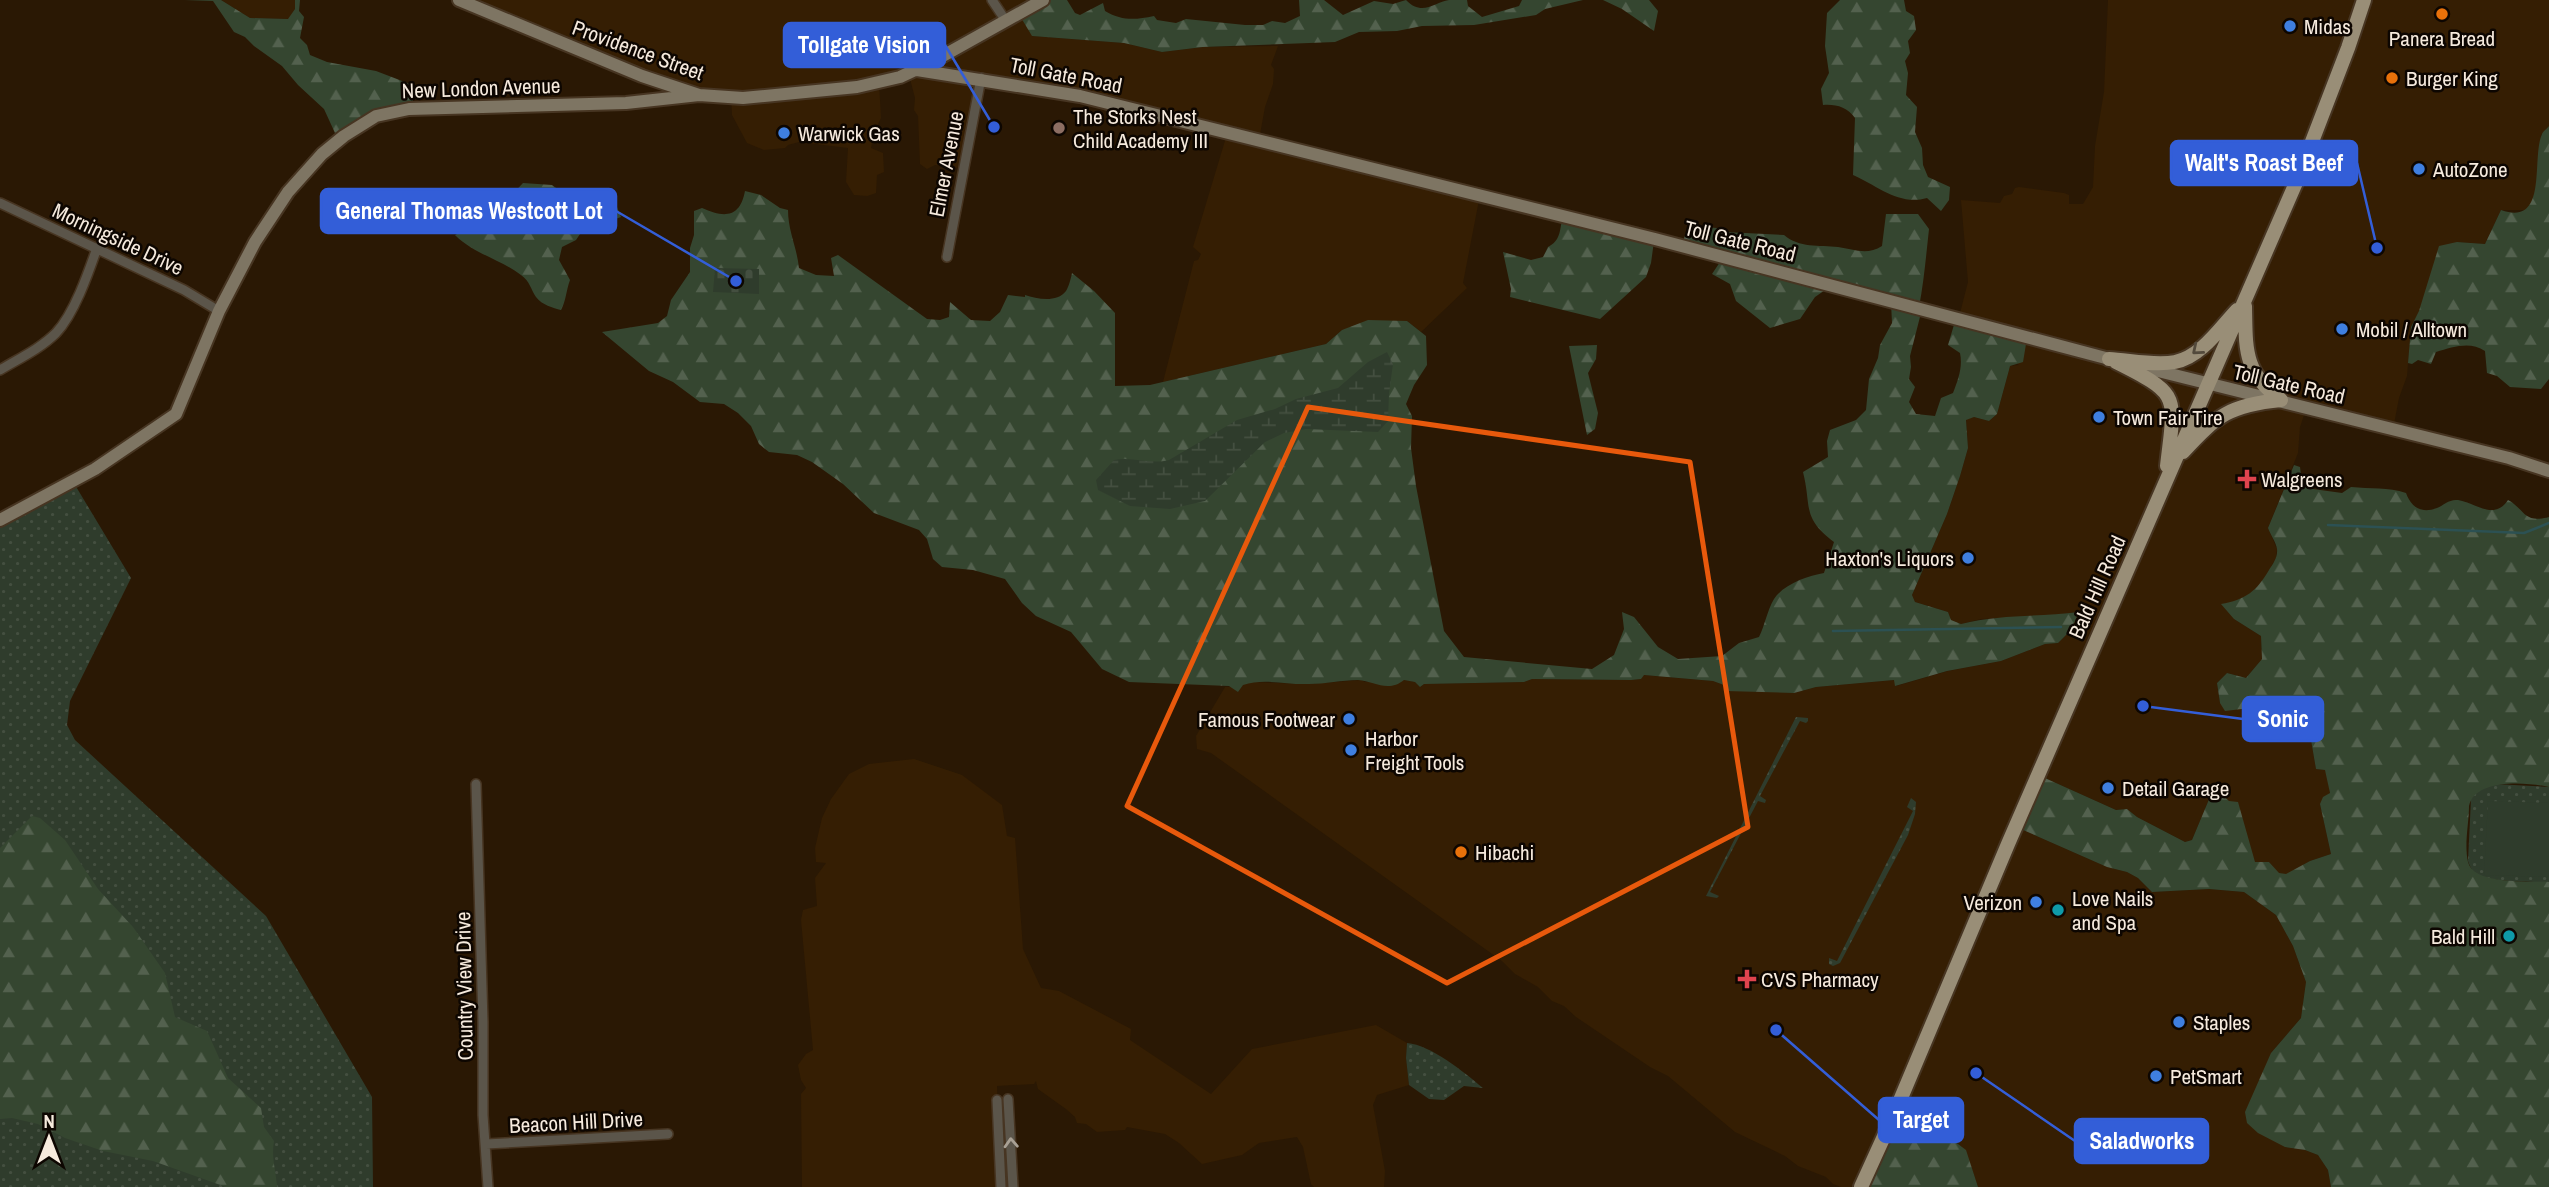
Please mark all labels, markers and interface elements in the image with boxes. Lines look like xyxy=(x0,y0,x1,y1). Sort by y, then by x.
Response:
marker: Panera Bread xyxy=(2434,6,2450,22)
place label: Midas xyxy=(2304,12,2351,41)
street label: Providence Street xyxy=(568,13,708,87)
marker: Midas xyxy=(2282,18,2298,34)
callout: Tollgate Vision xyxy=(784,23,945,67)
place label: Panera Bread xyxy=(2389,24,2495,53)
text: Tollgate Vision xyxy=(798,29,930,60)
street label: Toll Gate Road xyxy=(1007,50,1125,100)
place label: Burger King xyxy=(2406,64,2498,93)
marker: Burger King xyxy=(2384,70,2400,86)
street label: New London Avenue xyxy=(401,71,561,105)
place label: The Storks Nest Child Academy III xyxy=(1073,102,1208,155)
street label: Elmer Avenue xyxy=(922,109,970,219)
place label: Warwick Gas xyxy=(798,119,900,148)
marker: The Storks Nest Child Academy III xyxy=(1051,120,1067,136)
marker: Warwick Gas xyxy=(776,125,792,141)
callout: Walt's Roast Beef xyxy=(2171,141,2357,185)
text: Walt's Roast Beef xyxy=(2185,147,2344,178)
place label: AutoZone xyxy=(2432,155,2508,184)
marker: AutoZone xyxy=(2411,161,2427,177)
callout: General Thomas Westcott Lot xyxy=(321,189,616,233)
text: General Thomas Westcott Lot xyxy=(336,195,602,226)
street label: Morningside Drive xyxy=(48,196,188,282)
street label: Toll Gate Road xyxy=(1681,213,1799,269)
place label: Mobil / Alltown xyxy=(2356,315,2467,344)
marker: Mobil / Alltown xyxy=(2334,321,2350,337)
one-way arrow xyxy=(2193,342,2206,354)
street label: Toll Gate Road xyxy=(2230,357,2348,411)
place label: Town Fair Tire xyxy=(2113,403,2223,432)
marker: Town Fair Tire xyxy=(2091,409,2107,425)
place label: Walgreens xyxy=(2261,465,2343,494)
marker: Walgreens xyxy=(2239,471,2255,487)
street label: Bald Hill Road xyxy=(2061,531,2133,643)
place label: Haxton's Liquors xyxy=(1825,544,1954,573)
marker: Haxton's Liquors xyxy=(1960,550,1976,566)
callout: Sonic xyxy=(2243,697,2323,741)
text: Sonic xyxy=(2257,703,2309,734)
place label: Famous Footwear xyxy=(1198,705,1335,734)
marker: Famous Footwear xyxy=(1341,711,1357,727)
place label: Harbor Freight Tools xyxy=(1365,724,1464,777)
marker: Harbor Freight Tools xyxy=(1343,742,1359,758)
place label: Detail Garage xyxy=(2122,774,2229,803)
marker: Detail Garage xyxy=(2100,780,2116,796)
place label: Hibachi xyxy=(1475,838,1534,867)
marker: Hibachi xyxy=(1453,844,1469,860)
place label: Love Nails and Spa xyxy=(2072,884,2153,937)
place label: Verizon xyxy=(1964,888,2022,917)
marker: Verizon xyxy=(2028,894,2044,910)
marker: Love Nails and Spa xyxy=(2050,902,2066,918)
street label: Country View Drive xyxy=(448,911,480,1061)
place label: Bald Hill xyxy=(2431,922,2495,951)
marker: Bald Hill xyxy=(2501,928,2517,944)
place label: CVS Pharmacy xyxy=(1761,965,1879,994)
marker: CVS Pharmacy xyxy=(1739,971,1755,987)
place label: Staples xyxy=(2193,1008,2250,1037)
marker: Staples xyxy=(2171,1014,2187,1030)
place label: PetSmart xyxy=(2170,1062,2242,1091)
marker: PetSmart xyxy=(2148,1068,2164,1084)
callout: Target xyxy=(1879,1098,1963,1142)
north arrow xyxy=(14,1103,84,1173)
street label: Beacon Hill Drive xyxy=(508,1104,644,1140)
text: Target xyxy=(1893,1104,1949,1135)
text: N xyxy=(43,1108,55,1134)
callout: Saladworks xyxy=(2075,1119,2208,1163)
text: Saladworks xyxy=(2090,1125,2194,1156)
one-way arrow xyxy=(1003,1137,1018,1148)

